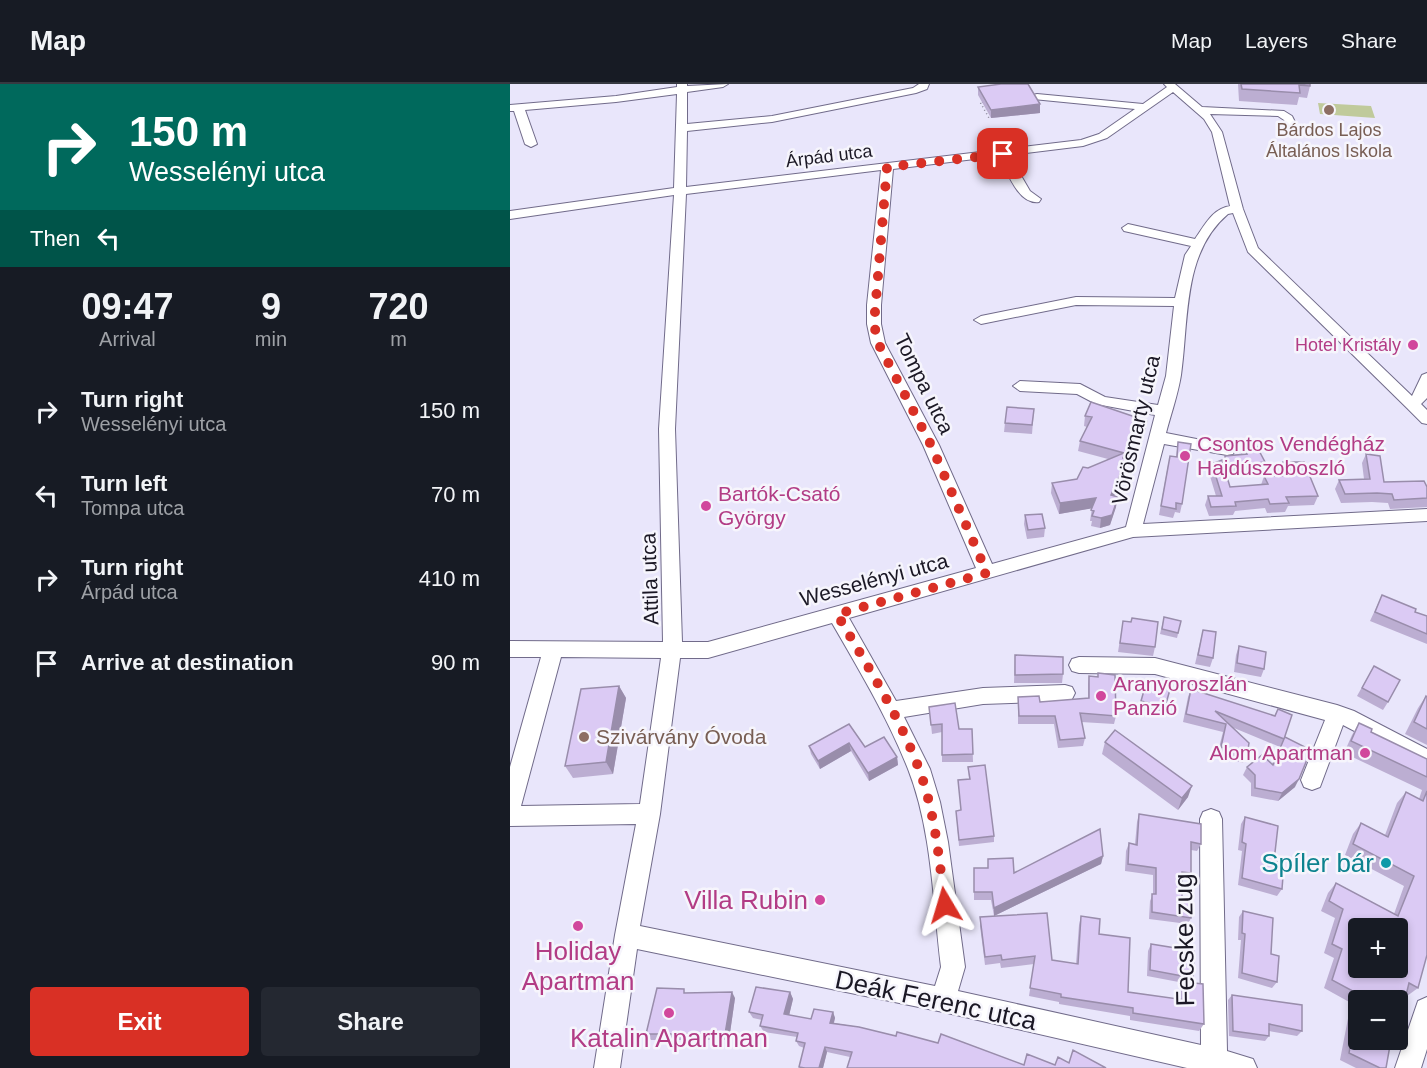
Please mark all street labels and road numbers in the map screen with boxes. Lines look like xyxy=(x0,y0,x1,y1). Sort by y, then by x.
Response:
street label: Árpád utca xyxy=(785,141,874,171)
street label: Tompa utca xyxy=(890,330,959,438)
street label: Vörösmarty utca xyxy=(1107,353,1164,507)
street label: Attila utca xyxy=(636,532,663,626)
street label: Wesselényi utca xyxy=(797,549,951,610)
street label: Fecske zug xyxy=(1168,873,1200,1007)
street label: Deák Ferenc utca xyxy=(833,964,1040,1036)

